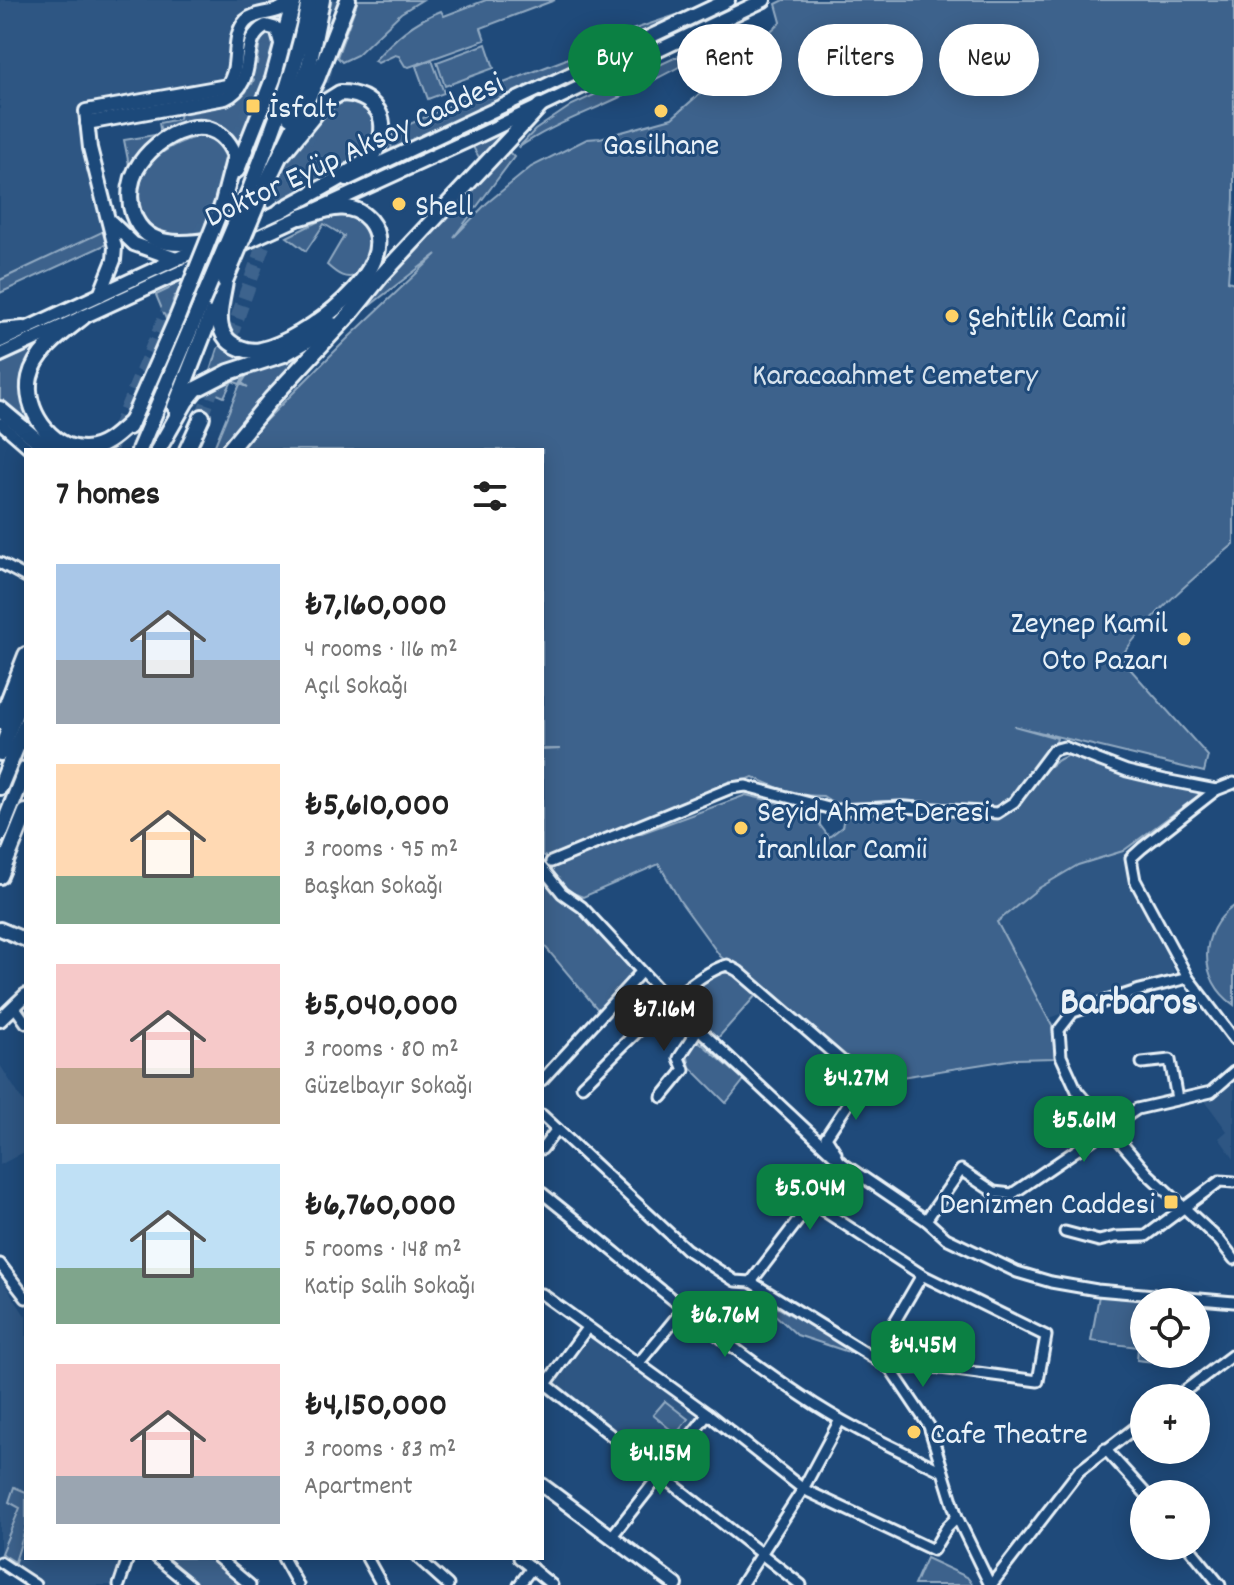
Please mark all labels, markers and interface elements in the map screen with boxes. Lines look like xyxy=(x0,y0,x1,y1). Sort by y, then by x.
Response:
chip: Buy xyxy=(568,24,661,96)
chip: Rent xyxy=(677,24,782,96)
chip: Filters xyxy=(798,24,923,96)
chip: New xyxy=(939,24,1039,96)
street label: Doktor Eyüp Aksoy Caddesi xyxy=(198,63,512,242)
place label: İsfalt xyxy=(269,88,337,134)
marker: İsfalt xyxy=(244,97,262,115)
marker: Gasilhane xyxy=(652,102,670,120)
place label: Gasilhane xyxy=(603,125,719,171)
place label: Shell xyxy=(415,186,473,232)
marker: Shell xyxy=(390,195,408,213)
place label: Şehitlik Camii xyxy=(968,298,1126,344)
marker: Şehitlik Camii xyxy=(943,307,961,325)
park label: Karacaahmet Cemetery xyxy=(752,355,1039,401)
text: 7 homes xyxy=(56,472,160,521)
icon: filters xyxy=(468,474,512,518)
text: ₺7,160,000 xyxy=(304,583,447,632)
icon: home xyxy=(120,596,216,692)
place label: Zeynep Kamil Oto Pazarı xyxy=(1011,603,1168,686)
marker: Zeynep Kamil Oto Pazarı xyxy=(1175,630,1193,648)
text: 4 rooms · 116 m² xyxy=(304,632,458,669)
text: Açıl Sokağı xyxy=(304,669,408,706)
text: ₺5,610,000 xyxy=(304,783,450,832)
place label: Seyid Ahmet Deresi İranlılar Camii xyxy=(757,792,990,875)
icon: home xyxy=(120,796,216,892)
marker: Seyid Ahmet Deresi İranlılar Camii xyxy=(732,819,750,837)
text: 3 rooms · 95 m² xyxy=(304,832,458,869)
text: Başkan Sokağı xyxy=(304,869,443,906)
district label: Barbaros xyxy=(1060,977,1198,1034)
text: ₺5,040,000 xyxy=(304,983,458,1032)
pin: ₺7.16M xyxy=(599,985,729,1053)
text: ₺7.16M xyxy=(633,992,695,1029)
icon: home xyxy=(120,996,216,1092)
text: 3 rooms · 80 m² xyxy=(304,1032,459,1069)
pin: ₺4.27M xyxy=(791,1054,921,1122)
text: ₺4.27M xyxy=(823,1061,889,1098)
text: Güzelbayır Sokağı xyxy=(304,1069,472,1106)
pin: ₺5.61M xyxy=(1019,1096,1149,1164)
text: ₺5.61M xyxy=(1052,1103,1116,1140)
pin: ₺5.04M xyxy=(745,1164,875,1232)
text: ₺5.04M xyxy=(774,1171,846,1208)
text: ₺6,760,000 xyxy=(304,1183,456,1232)
place label: Denizmen Caddesi xyxy=(939,1184,1155,1230)
marker: Denizmen Caddesi xyxy=(1162,1193,1180,1211)
icon: home xyxy=(120,1196,216,1292)
text: 5 rooms · 148 m² xyxy=(304,1232,462,1269)
text: Katip Salih Sokağı xyxy=(304,1269,475,1306)
map controls xyxy=(1130,1288,1210,1560)
button: locate xyxy=(1130,1288,1210,1368)
pin: ₺6.76M xyxy=(660,1291,790,1359)
text: ₺6.76M xyxy=(690,1298,760,1335)
pin: ₺4.45M xyxy=(858,1321,988,1389)
text: ₺4.45M xyxy=(889,1328,957,1365)
text: ₺4,150,000 xyxy=(304,1383,447,1432)
button: + xyxy=(1130,1384,1210,1464)
icon: home xyxy=(120,1396,216,1492)
place label: Cafe Theatre xyxy=(930,1414,1088,1460)
marker: Cafe Theatre xyxy=(905,1423,923,1441)
pin: ₺4.15M xyxy=(595,1429,725,1497)
text: 3 rooms · 83 m² xyxy=(304,1432,456,1469)
text: ₺4.15M xyxy=(629,1436,691,1473)
text: Apartment xyxy=(304,1469,413,1506)
button: − xyxy=(1130,1480,1210,1560)

